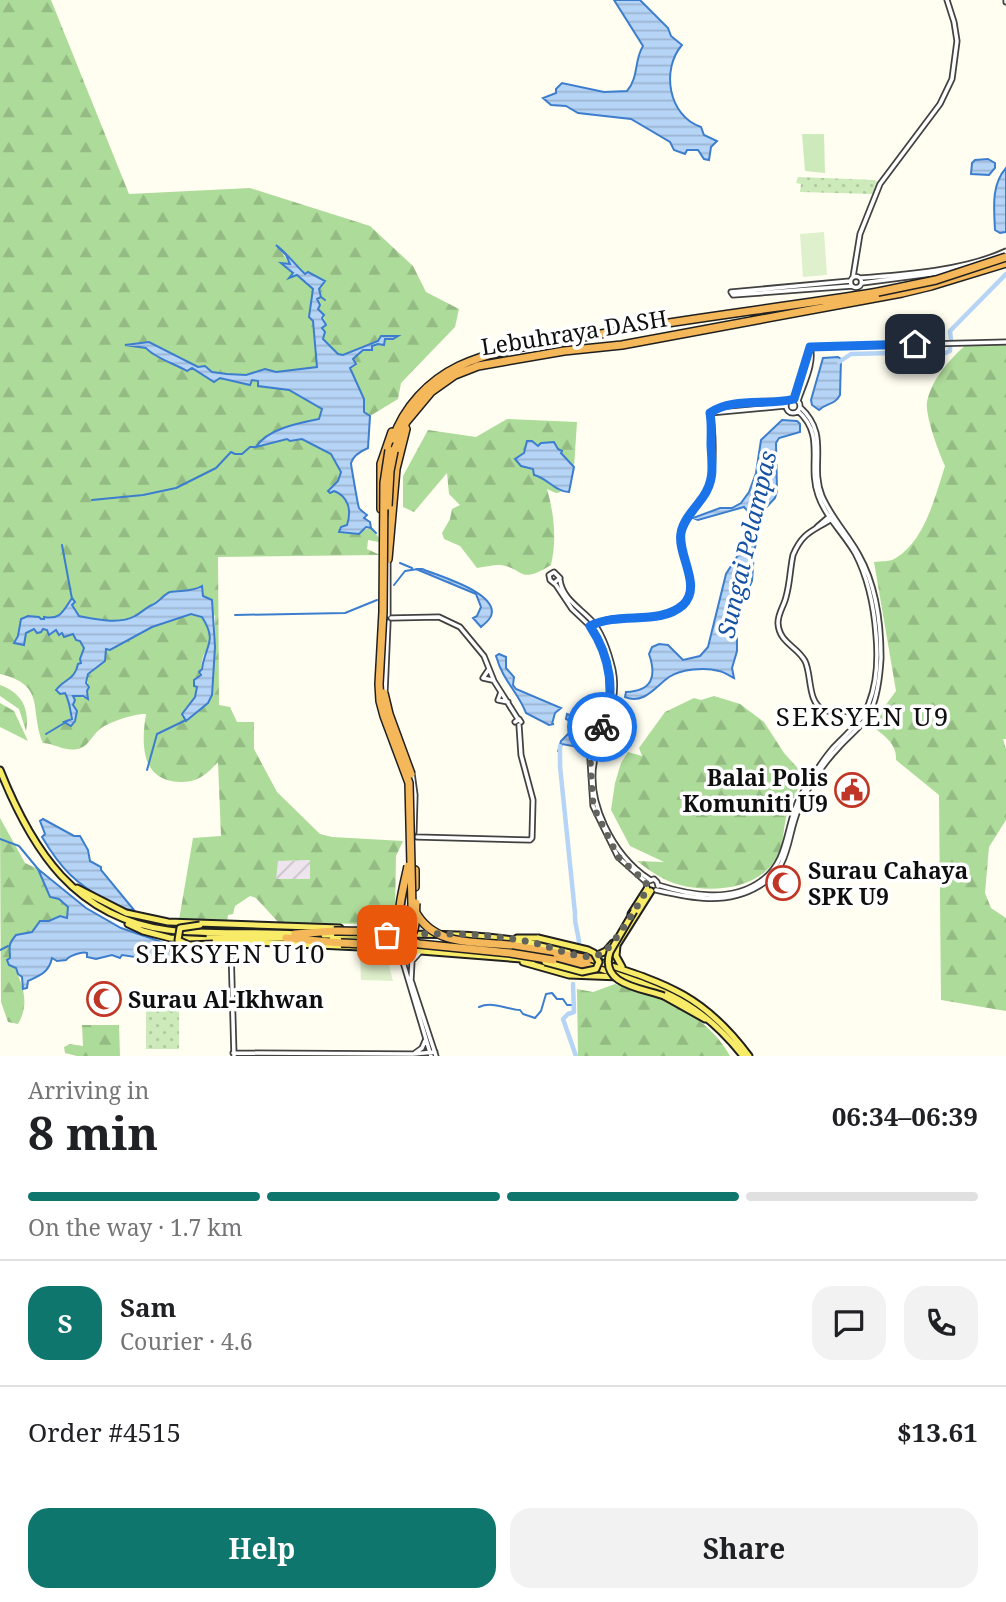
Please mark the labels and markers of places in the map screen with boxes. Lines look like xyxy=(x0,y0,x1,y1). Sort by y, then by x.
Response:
pin xyxy=(885,314,945,374)
place label: Balai Polis Komuniti U9 xyxy=(682,761,828,819)
public building icon: Balai Polis Komuniti U9 xyxy=(833,771,871,809)
place label: Surau Cahaya SPK U9 xyxy=(808,854,969,912)
mosque icon: Surau Cahaya SPK U9 xyxy=(764,864,802,902)
pin xyxy=(357,905,417,965)
mosque icon: Surau Al-Ikhwan xyxy=(85,980,123,1018)
place label: Surau Al-Ikhwan xyxy=(128,983,324,1015)

